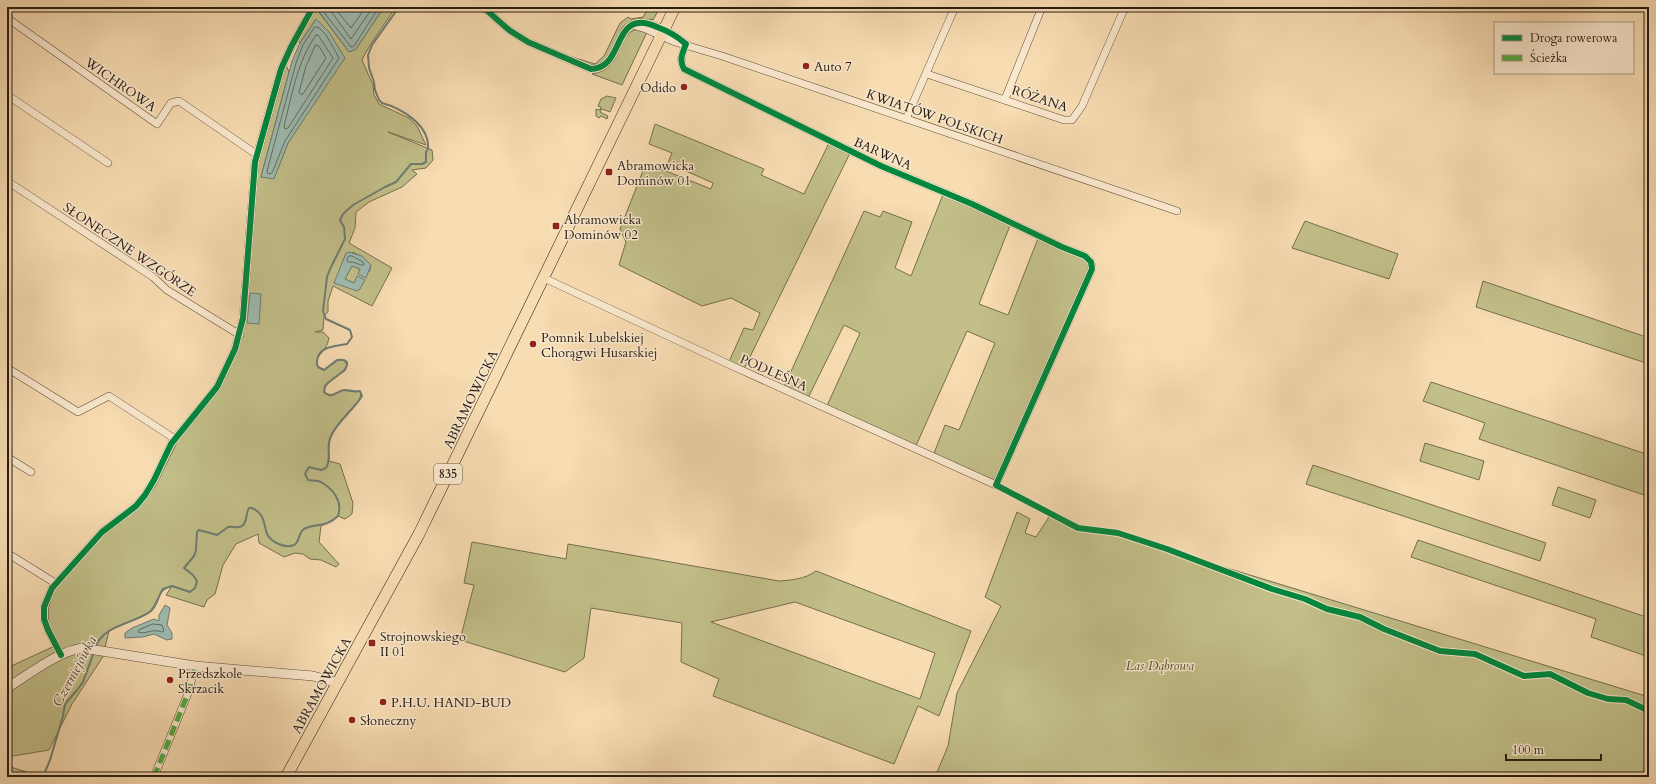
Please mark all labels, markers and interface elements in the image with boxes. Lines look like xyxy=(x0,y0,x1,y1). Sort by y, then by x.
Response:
legend xyxy=(1494,22,1634,74)
text: Droga rowerowa xyxy=(1530,30,1618,46)
text: Ścieżka xyxy=(1530,49,1568,66)
street label: WICHROWA xyxy=(80,53,160,117)
place label: Auto 7 xyxy=(814,58,852,76)
marker: Auto 7 xyxy=(801,61,811,71)
place label: Odido xyxy=(640,79,676,97)
street label: RÓŻANA xyxy=(1009,81,1071,117)
marker: Odido xyxy=(679,82,689,92)
street label: KWIATÓW POLSKICH xyxy=(864,85,1006,149)
street label: BARWNA xyxy=(851,133,915,175)
place label: Abramowicka Dominów 01 xyxy=(617,157,695,190)
marker: Abramowicka Dominów 01 xyxy=(604,167,614,177)
street label: SŁONECZNE WZGÓRZE xyxy=(59,199,200,301)
place label: Abramowicka Dominów 02 xyxy=(564,211,642,244)
marker: Abramowicka Dominów 02 xyxy=(551,221,561,231)
place label: Pomnik Lubelskiej Chorągwi Husarskiej xyxy=(541,329,657,362)
marker: Pomnik Lubelskiej Chorągwi Husarskiej xyxy=(528,339,538,349)
street label: ABRAMOWICKA xyxy=(439,347,503,452)
street label: PODLEŚNA xyxy=(737,350,811,396)
road number: 835 xyxy=(434,464,462,484)
place label: Strojnowskiego II 01 xyxy=(380,628,466,661)
water label: Czerniejówka xyxy=(48,633,101,710)
street label: ABRAMOWICKA xyxy=(288,633,356,737)
marker: Strojnowskiego II 01 xyxy=(367,638,377,648)
park label: Las Dąbrowa xyxy=(1126,657,1194,675)
place label: Przedszkole Skrzacik xyxy=(178,665,243,698)
marker: Przedszkole Skrzacik xyxy=(165,675,175,685)
place label: P.H.U. HAND-BUD xyxy=(391,694,511,712)
marker: P.H.U. HAND-BUD xyxy=(378,697,388,707)
place label: Słoneczny xyxy=(360,712,417,730)
marker: Słoneczny xyxy=(347,715,357,725)
scale bar xyxy=(1506,736,1601,762)
text: 100 m xyxy=(1512,742,1545,758)

